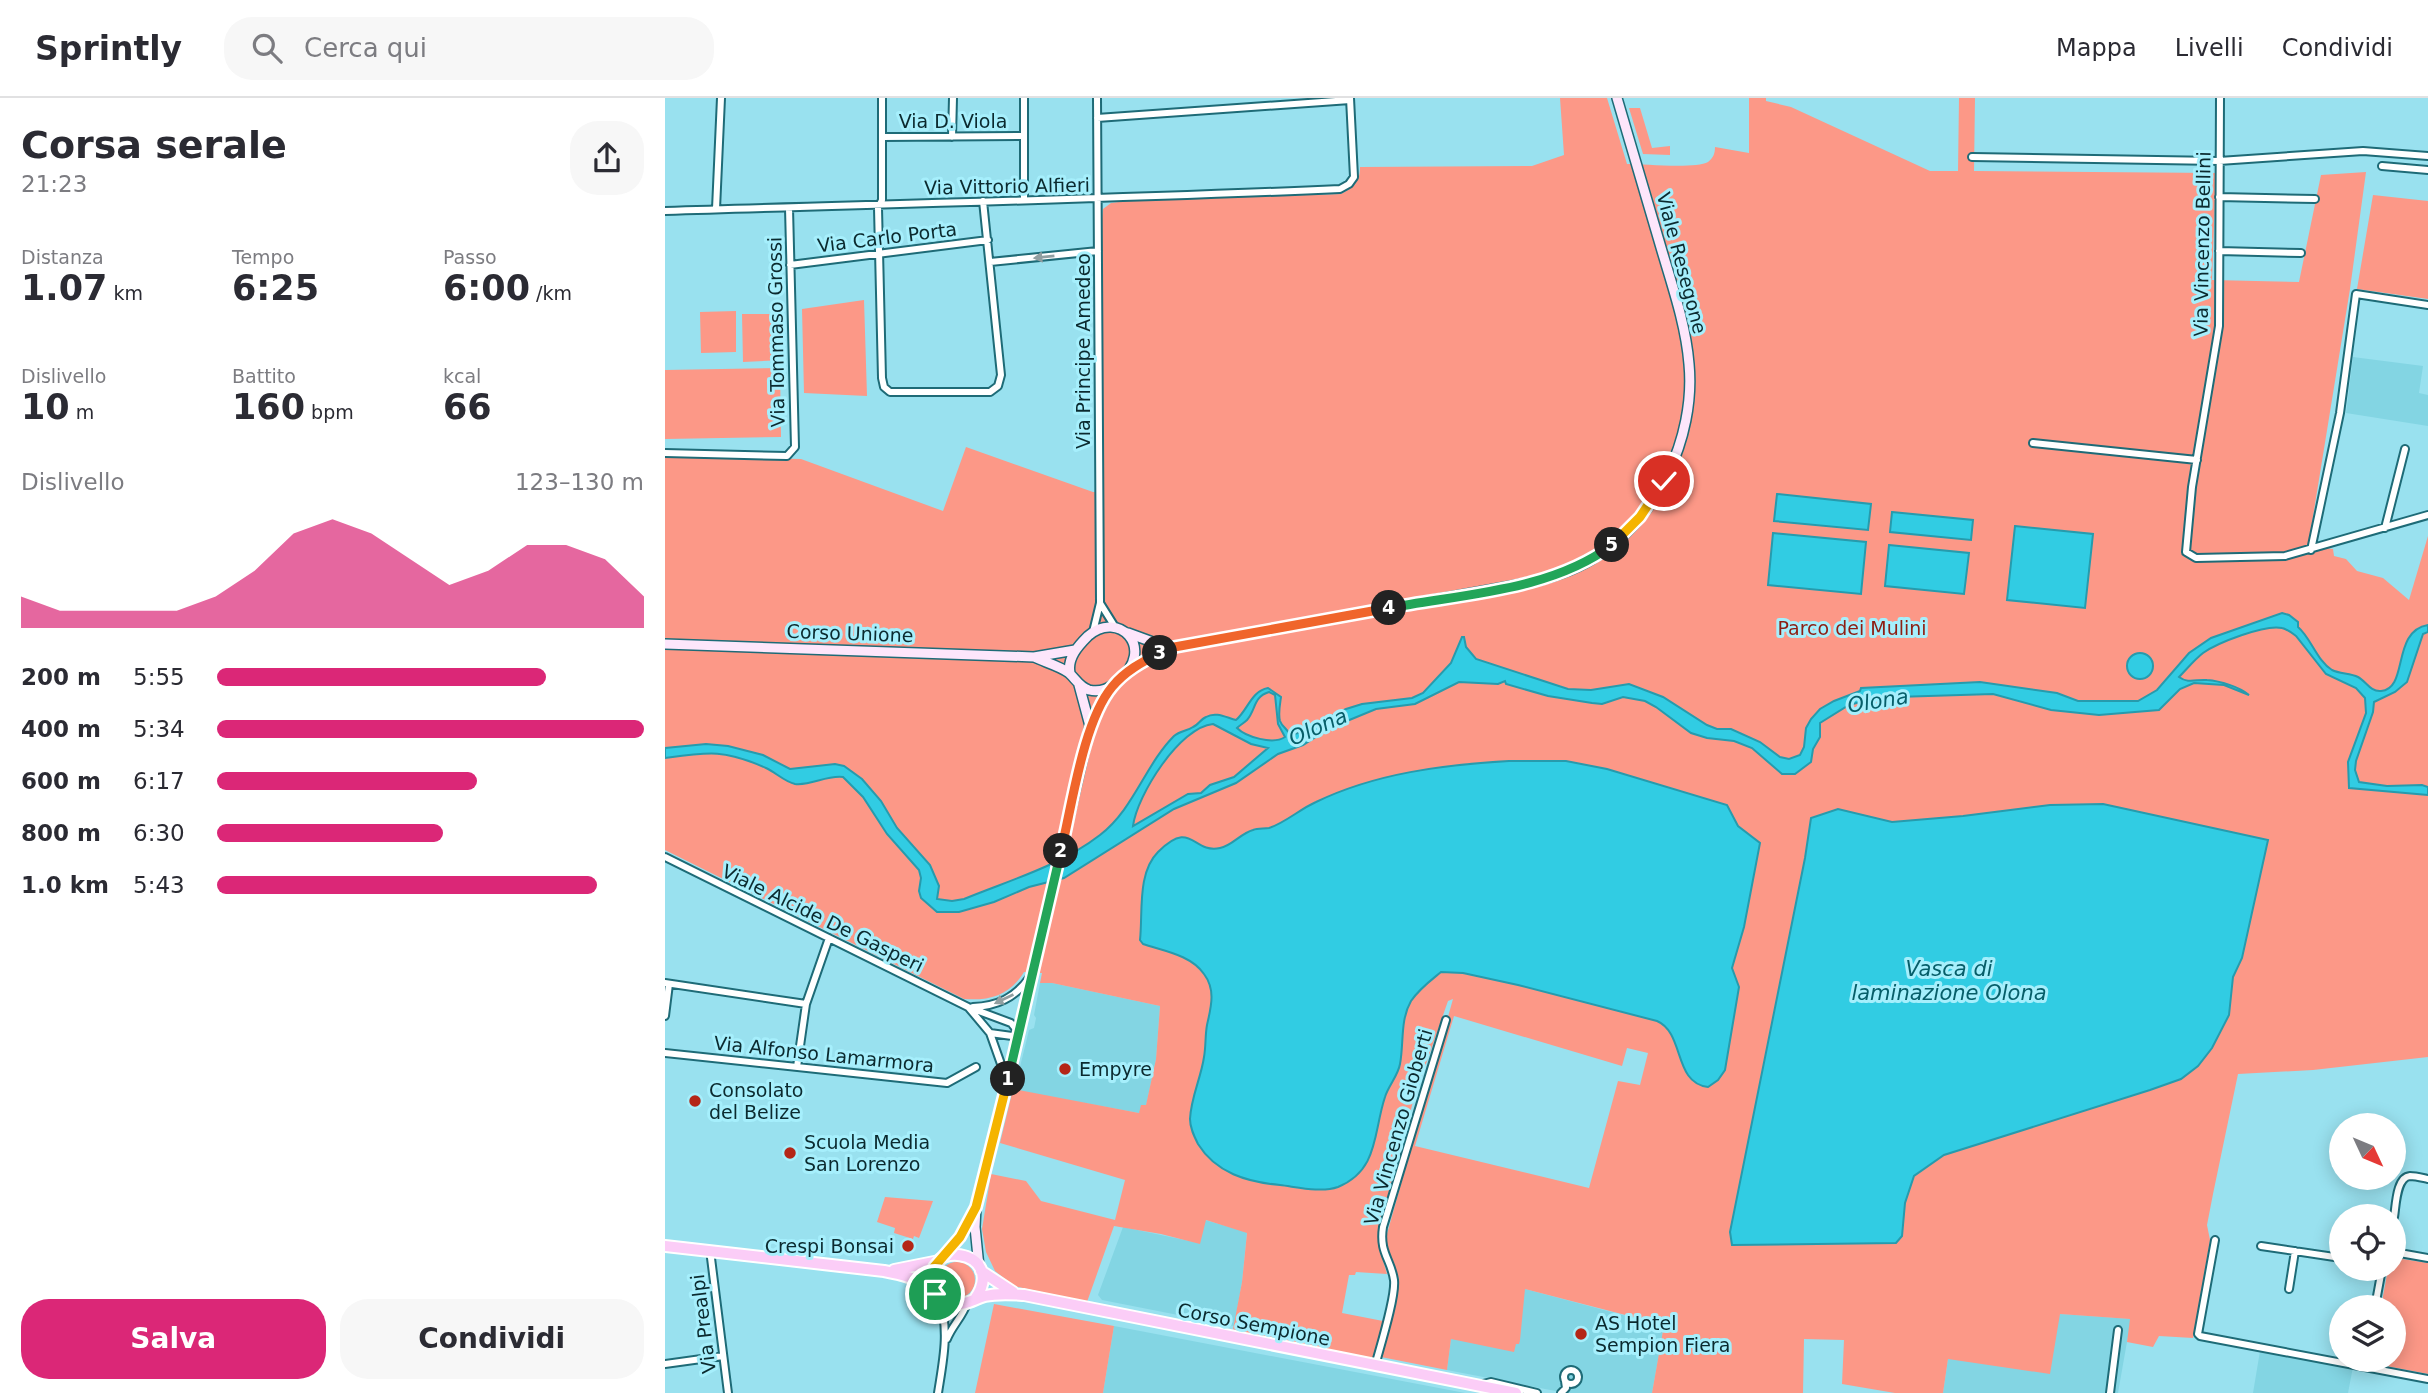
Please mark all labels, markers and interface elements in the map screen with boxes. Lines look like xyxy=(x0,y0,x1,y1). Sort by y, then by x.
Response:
search box xyxy=(224,17,714,80)
text: Sprintly xyxy=(35,29,182,68)
icon: search xyxy=(248,29,286,67)
text: Cerca qui xyxy=(304,33,427,63)
text: Mappa xyxy=(2056,34,2137,62)
text: Livelli xyxy=(2175,34,2244,62)
text: Condividi xyxy=(2282,34,2393,62)
street label: Via D. Viola xyxy=(899,110,1007,132)
button: share xyxy=(570,121,644,195)
text: Corsa serale xyxy=(21,123,287,167)
street label: Via Vincenzo Bellini xyxy=(2189,151,2215,337)
text: 21:23 xyxy=(21,171,87,197)
street label: Via Vittorio Alfieri xyxy=(924,174,1090,198)
street label: Viale Resegone xyxy=(1653,190,1711,336)
street label: Via Carlo Porta xyxy=(816,218,958,256)
street label: Via Tommaso Grossi xyxy=(763,237,789,427)
text: Distanza xyxy=(21,246,104,268)
text: Tempo xyxy=(232,246,294,268)
text: Passo xyxy=(443,246,497,268)
one-way arrow xyxy=(1033,251,1055,262)
street label: Via Principe Amedeo xyxy=(1072,253,1094,449)
text: 1.07 xyxy=(21,268,107,308)
text: 6:25 xyxy=(232,268,319,308)
text: 6:00 xyxy=(443,268,530,308)
text: km xyxy=(107,282,143,304)
text: /km xyxy=(530,282,572,304)
text: Dislivello xyxy=(21,365,106,387)
text: Battito xyxy=(232,365,296,387)
text: kcal xyxy=(443,365,481,387)
text: 10 xyxy=(21,387,70,427)
text: 160 xyxy=(232,387,305,427)
text: 66 xyxy=(443,387,492,427)
text: m xyxy=(70,401,94,423)
text: bpm xyxy=(305,401,354,423)
pin xyxy=(1634,451,1694,511)
icon: check xyxy=(1645,462,1683,500)
text: Dislivello xyxy=(21,469,124,495)
text: 123–130 m xyxy=(515,469,644,495)
pin: 5 xyxy=(1595,528,1629,562)
text: 5 xyxy=(1605,533,1618,555)
pin: 4 xyxy=(1371,590,1407,626)
text: 4 xyxy=(1382,596,1395,618)
park label: Parco dei Mulini xyxy=(1777,617,1927,639)
street label: Corso Unione xyxy=(786,620,914,646)
pin: 3 xyxy=(1142,636,1177,670)
text: 3 xyxy=(1153,641,1166,663)
text: 200 m xyxy=(21,664,101,690)
text: 5:55 xyxy=(133,664,185,690)
water label: Olona xyxy=(1846,684,1910,718)
water label: Olona xyxy=(1285,704,1351,750)
text: 400 m xyxy=(21,716,101,742)
text: 5:34 xyxy=(133,716,185,742)
text: 600 m xyxy=(21,768,101,794)
text: 6:17 xyxy=(133,768,185,794)
text: 800 m xyxy=(21,820,101,846)
text: 6:30 xyxy=(133,820,185,846)
pin: 2 xyxy=(1043,834,1079,868)
text: 2 xyxy=(1054,839,1067,861)
street label: Viale Alcide De Gasperi xyxy=(719,860,927,976)
text: 1.0 km xyxy=(21,872,109,898)
text: 5:43 xyxy=(133,872,185,898)
water label: Vasca di laminazione Olona xyxy=(1851,957,2047,1005)
one-way arrow xyxy=(994,993,1014,1005)
street label: Via Vincenzo Gioberti xyxy=(1359,1026,1437,1228)
street label: Via Alfonso Lamarmora xyxy=(713,1032,935,1076)
place label: Empyre xyxy=(1079,1058,1152,1080)
marker: Empyre xyxy=(1057,1061,1073,1077)
pin: 1 xyxy=(991,1062,1025,1096)
text: 1 xyxy=(1001,1067,1014,1089)
place label: Consolato del Belize xyxy=(709,1079,803,1123)
marker: Consolato del Belize xyxy=(687,1093,703,1109)
north arrow xyxy=(2329,1113,2406,1190)
map controls xyxy=(2329,1113,2406,1372)
place label: Scuola Media San Lorenzo xyxy=(804,1131,930,1175)
marker: Scuola Media San Lorenzo xyxy=(782,1145,798,1161)
button: locate xyxy=(2329,1204,2406,1281)
place label: Crespi Bonsai xyxy=(765,1235,894,1257)
marker: Crespi Bonsai xyxy=(900,1238,916,1254)
pin xyxy=(905,1264,965,1324)
street label: Via Prealpi xyxy=(686,1273,720,1375)
icon: arrive xyxy=(916,1275,954,1313)
button: layers xyxy=(2329,1295,2406,1372)
street label: Corso Sempione xyxy=(1176,1298,1332,1350)
button: Salva xyxy=(21,1299,326,1379)
button: Condividi xyxy=(340,1299,644,1379)
place label: AS Hotel Sempion Fiera xyxy=(1595,1312,1730,1356)
marker: AS Hotel Sempion Fiera xyxy=(1573,1326,1589,1342)

